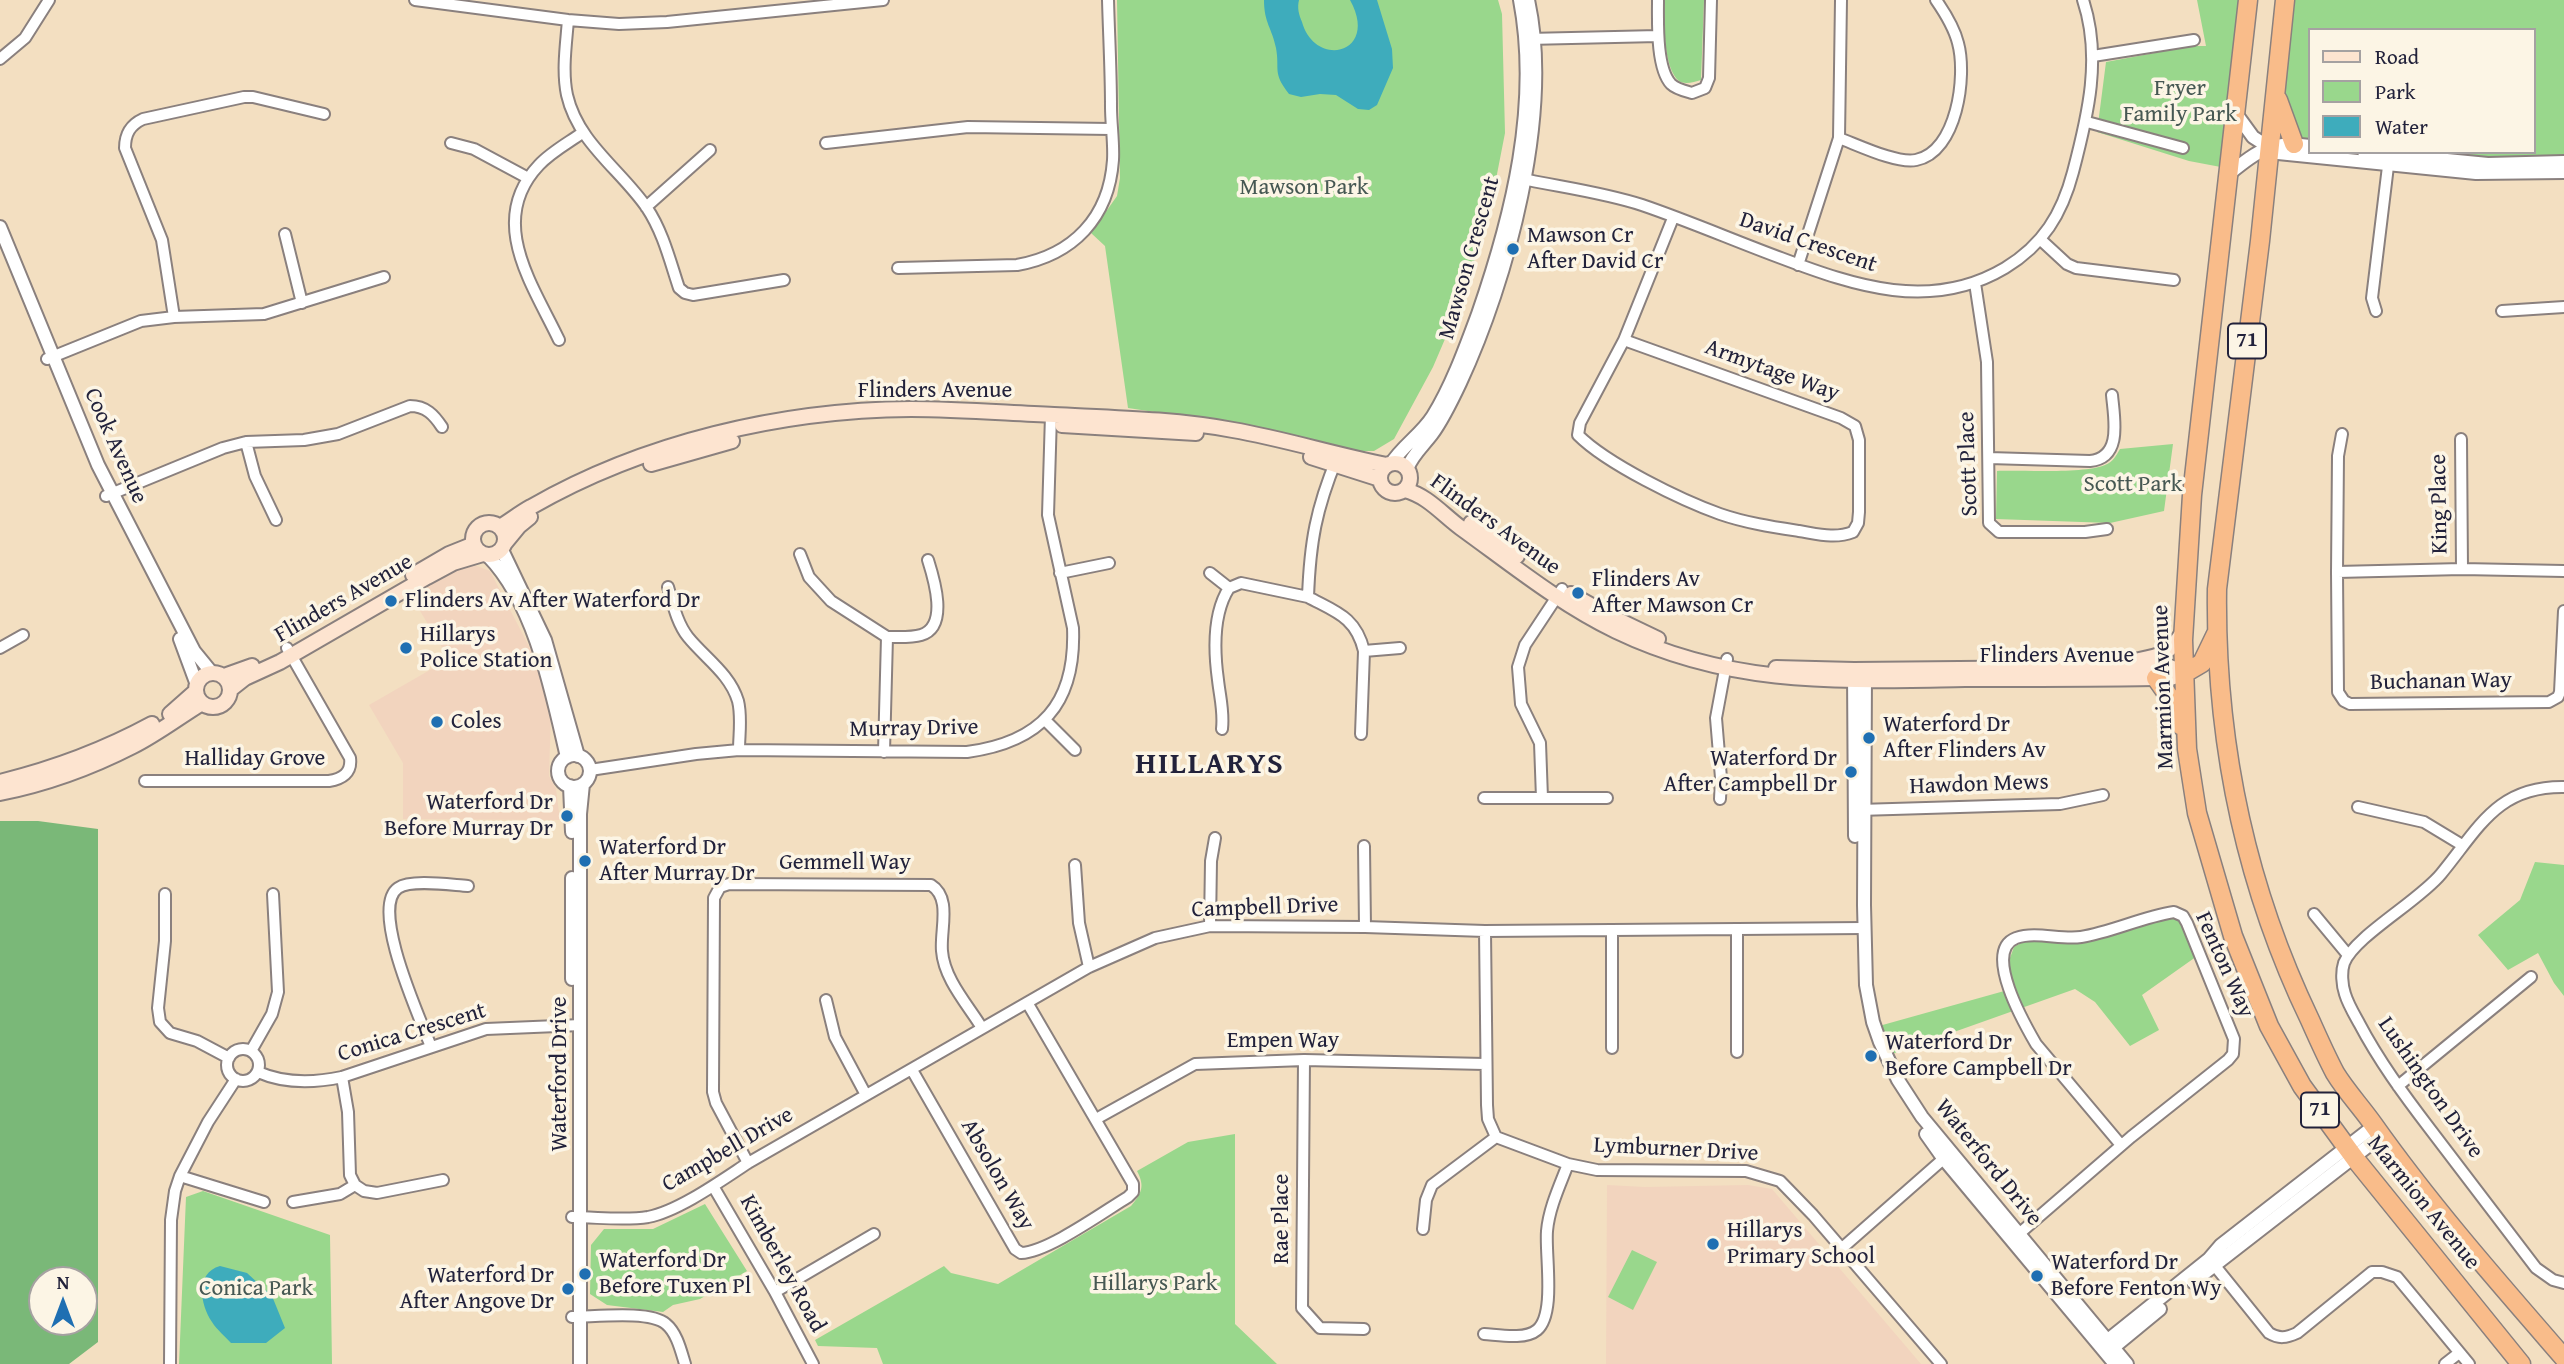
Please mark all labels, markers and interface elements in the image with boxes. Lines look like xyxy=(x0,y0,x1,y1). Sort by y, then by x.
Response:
legend xyxy=(2308,28,2536,154)
text: Road xyxy=(2375,41,2419,72)
park label: Fryer Family Park xyxy=(2123,75,2237,129)
text: Park xyxy=(2375,76,2416,107)
text: Water xyxy=(2375,111,2428,142)
street label: Mawson Crescent xyxy=(1434,173,1506,343)
park label: Mawson Park xyxy=(1240,174,1368,202)
street label: David Crescent xyxy=(1736,207,1880,279)
place label: Mawson Cr After David Cr xyxy=(1527,222,1664,276)
marker: Mawson Cr After David Cr xyxy=(1505,241,1521,257)
road number: 71 xyxy=(2228,324,2266,358)
street label: Armytage Way xyxy=(1701,334,1843,408)
street label: Flinders Avenue xyxy=(858,377,1012,405)
street label: Cook Avenue xyxy=(77,384,153,508)
street label: Scott Place xyxy=(1953,411,1985,517)
street label: King Place xyxy=(2425,454,2455,554)
street label: Flinders Avenue xyxy=(1424,468,1566,582)
park label: Scott Park xyxy=(2084,471,2182,499)
street label: Flinders Avenue xyxy=(270,548,418,650)
place label: Flinders Av After Mawson Cr xyxy=(1592,566,1753,620)
marker: Flinders Av After Mawson Cr xyxy=(1570,585,1586,601)
place label: Flinders Av After Waterford Dr xyxy=(405,587,700,615)
marker: Flinders Av After Waterford Dr xyxy=(383,593,399,609)
street label: Marmion Avenue xyxy=(2147,604,2181,770)
place label: Hillarys Police Station xyxy=(420,621,553,675)
marker: Hillarys Police Station xyxy=(398,640,414,656)
street label: Flinders Avenue xyxy=(1980,642,2134,670)
street label: Buchanan Way xyxy=(2370,667,2512,697)
place label: Coles xyxy=(451,708,502,736)
place label: Waterford Dr After Flinders Av xyxy=(1883,711,2046,765)
marker: Coles xyxy=(429,714,445,730)
street label: Murray Drive xyxy=(849,714,979,744)
marker: Waterford Dr After Flinders Av xyxy=(1861,730,1877,746)
street label: Halliday Grove xyxy=(185,745,325,773)
place label: Waterford Dr After Campbell Dr xyxy=(1664,745,1837,799)
district label: HILLARYS xyxy=(1136,747,1284,783)
marker: Waterford Dr After Campbell Dr xyxy=(1843,764,1859,780)
street label: Hawdon Mews xyxy=(1909,769,2049,801)
place label: Waterford Dr Before Murray Dr xyxy=(384,789,553,843)
marker: Waterford Dr Before Murray Dr xyxy=(559,808,575,824)
place label: Waterford Dr After Murray Dr xyxy=(599,834,755,888)
street label: Gemmell Way xyxy=(779,849,911,877)
marker: Waterford Dr After Murray Dr xyxy=(577,853,593,869)
street label: Campbell Drive xyxy=(1191,892,1339,924)
street label: Fenton Way xyxy=(2188,908,2260,1022)
street label: Waterford Drive xyxy=(546,996,574,1152)
street label: Conica Crescent xyxy=(335,997,489,1069)
street label: Lushington Drive xyxy=(2371,1012,2489,1164)
street label: Empen Way xyxy=(1227,1027,1339,1055)
place label: Waterford Dr Before Campbell Dr xyxy=(1885,1029,2072,1083)
marker: Waterford Dr Before Campbell Dr xyxy=(1863,1048,1879,1064)
road number: 71 xyxy=(2301,1092,2339,1128)
street label: Waterford Drive xyxy=(1928,1094,2048,1232)
street label: Campbell Drive xyxy=(658,1101,798,1199)
street label: Absolon Way xyxy=(954,1114,1040,1236)
street label: Marmion Avenue xyxy=(2360,1130,2486,1276)
street label: Lymburner Drive xyxy=(1593,1132,1759,1168)
street label: Rae Place xyxy=(1268,1174,1296,1264)
street label: Kimberley Road xyxy=(733,1190,831,1338)
place label: Hillarys Primary School xyxy=(1727,1217,1875,1271)
marker: Hillarys Primary School xyxy=(1705,1236,1721,1252)
place label: Waterford Dr Before Tuxen Pl xyxy=(599,1247,751,1301)
place label: Waterford Dr Before Fenton Wy xyxy=(2051,1249,2222,1303)
place label: Waterford Dr After Angove Dr xyxy=(399,1262,554,1316)
north arrow xyxy=(28,1266,98,1336)
marker: Waterford Dr Before Tuxen Pl xyxy=(577,1266,593,1282)
text: N xyxy=(57,1268,69,1296)
marker: Waterford Dr Before Fenton Wy xyxy=(2029,1268,2045,1284)
park label: Hillarys Park xyxy=(1092,1270,1218,1298)
park label: Conica Park xyxy=(199,1275,313,1303)
marker: Waterford Dr After Angove Dr xyxy=(560,1281,576,1297)

